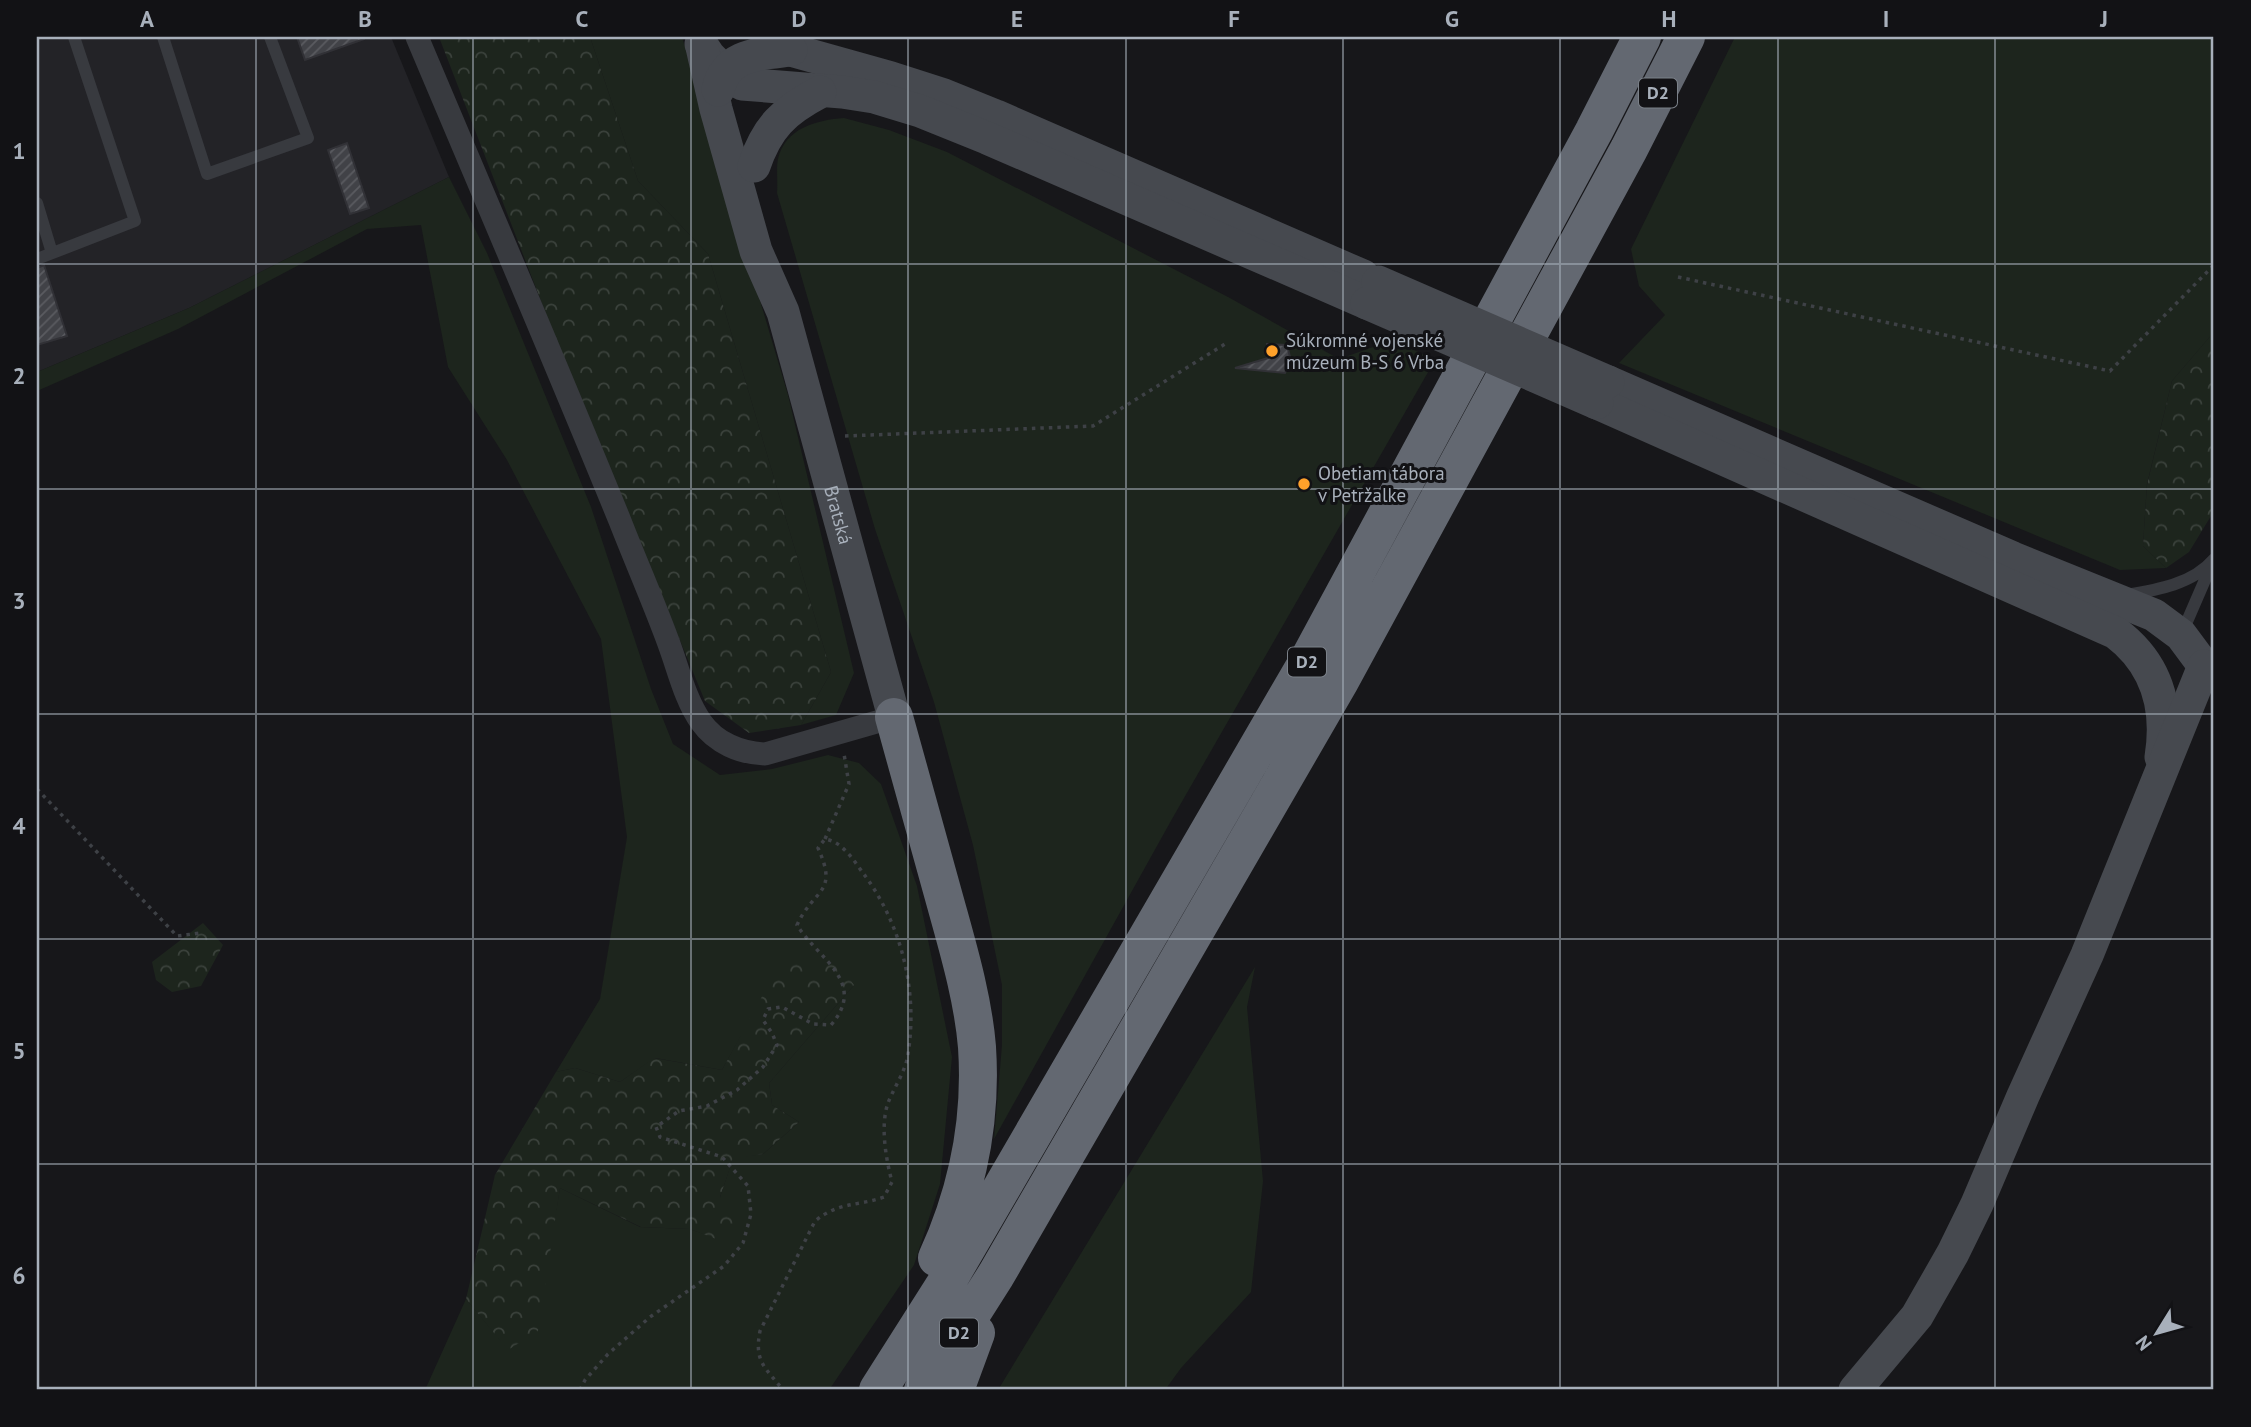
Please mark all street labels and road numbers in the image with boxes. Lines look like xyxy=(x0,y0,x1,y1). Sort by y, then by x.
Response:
road number: D2 xyxy=(1639,78,1677,108)
street label: Bratská xyxy=(819,483,858,547)
road number: D2 xyxy=(1288,648,1326,676)
road number: D2 xyxy=(940,1318,978,1348)

